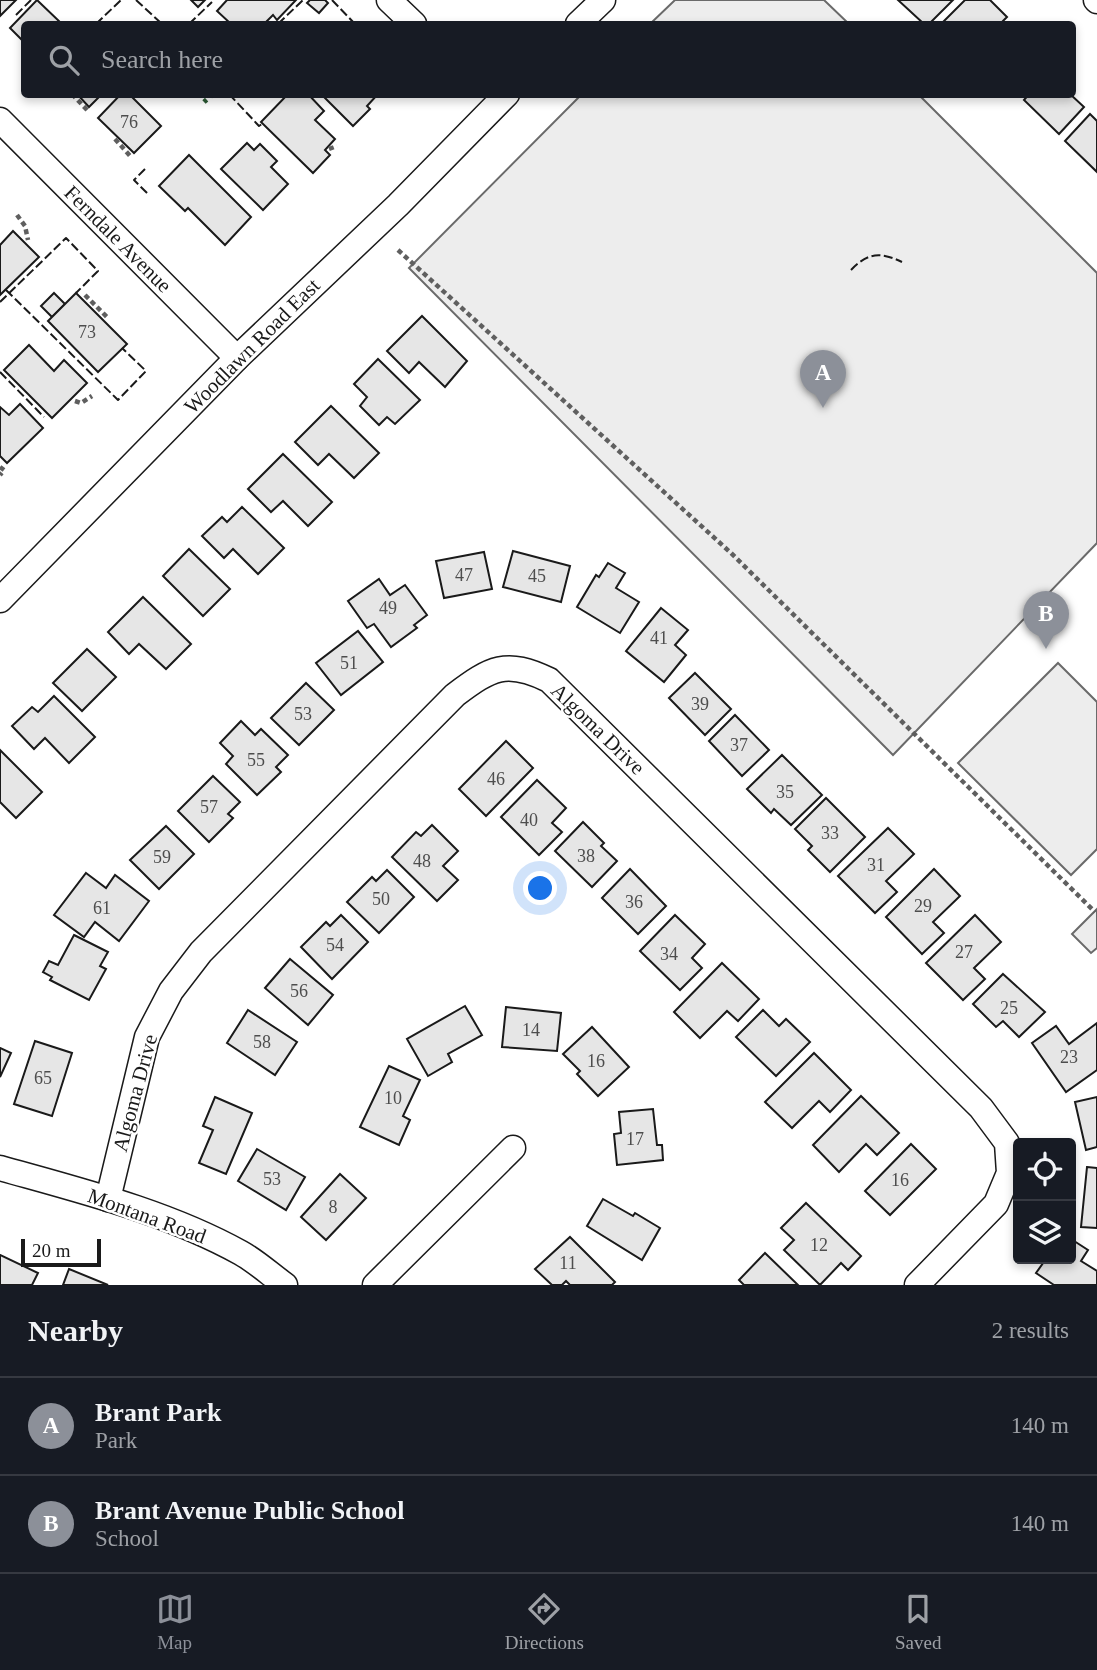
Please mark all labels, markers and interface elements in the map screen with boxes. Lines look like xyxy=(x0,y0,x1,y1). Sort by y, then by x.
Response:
search box xyxy=(21,21,1076,98)
icon: search xyxy=(45,41,83,79)
text: Search here xyxy=(101,45,223,74)
house number: 76 xyxy=(120,112,138,132)
street label: Ferndale Avenue xyxy=(60,181,176,297)
street label: Woodlawn Road East xyxy=(179,273,325,419)
house number: 73 xyxy=(78,322,96,342)
pin: A xyxy=(800,350,846,408)
house number: 47 xyxy=(455,565,473,585)
house number: 45 xyxy=(528,566,546,586)
pin: B xyxy=(1023,591,1069,649)
house number: 49 xyxy=(379,598,397,618)
house number: 41 xyxy=(650,628,668,648)
house number: 51 xyxy=(340,653,358,673)
street label: Algoma Drive xyxy=(546,678,650,780)
house number: 39 xyxy=(691,694,709,714)
house number: 53 xyxy=(294,704,312,724)
house number: 37 xyxy=(730,735,748,755)
house number: 55 xyxy=(247,750,265,770)
house number: 46 xyxy=(487,769,505,789)
house number: 35 xyxy=(776,782,794,802)
house number: 57 xyxy=(200,797,218,817)
house number: 40 xyxy=(520,810,538,830)
house number: 33 xyxy=(821,823,839,843)
house number: 38 xyxy=(577,846,595,866)
house number: 59 xyxy=(153,847,171,867)
house number: 48 xyxy=(413,851,431,871)
house number: 31 xyxy=(867,855,885,875)
your location xyxy=(523,871,557,905)
house number: 50 xyxy=(372,889,390,909)
house number: 36 xyxy=(625,892,643,912)
house number: 29 xyxy=(914,896,932,916)
house number: 61 xyxy=(93,898,111,918)
house number: 54 xyxy=(326,935,344,955)
house number: 27 xyxy=(955,942,973,962)
house number: 34 xyxy=(660,944,678,964)
house number: 56 xyxy=(290,981,308,1001)
house number: 25 xyxy=(1000,998,1018,1018)
house number: 14 xyxy=(522,1020,540,1040)
street label: Algoma Drive xyxy=(108,1032,162,1154)
house number: 58 xyxy=(253,1032,271,1052)
house number: 23 xyxy=(1060,1047,1078,1067)
house number: 16 xyxy=(587,1051,605,1071)
house number: 65 xyxy=(34,1068,52,1088)
house number: 10 xyxy=(384,1088,402,1108)
house number: 17 xyxy=(626,1129,644,1149)
map controls xyxy=(1013,1138,1076,1264)
button: locate xyxy=(1013,1138,1076,1201)
house number: 53 xyxy=(263,1169,281,1189)
house number: 16 xyxy=(891,1170,909,1190)
street label: Montana Road xyxy=(85,1183,210,1249)
house number: 8 xyxy=(329,1197,338,1217)
button: layers xyxy=(1013,1201,1076,1264)
house number: 12 xyxy=(810,1235,828,1255)
scale bar xyxy=(21,1236,102,1268)
text: 20 m xyxy=(32,1240,71,1261)
house number: 11 xyxy=(559,1253,577,1273)
text: Nearby xyxy=(28,1314,123,1347)
text: 2 results xyxy=(992,1318,1069,1343)
text: Brant Park xyxy=(95,1398,221,1427)
text: A xyxy=(43,1413,59,1438)
text: 140 m xyxy=(1011,1413,1069,1438)
text: Park xyxy=(95,1428,137,1453)
text: Brant Avenue Public School xyxy=(95,1496,404,1525)
text: B xyxy=(43,1511,59,1536)
text: 140 m xyxy=(1011,1511,1069,1536)
text: School xyxy=(95,1526,159,1551)
tab: Map xyxy=(156,1590,194,1654)
tab: Directions xyxy=(505,1590,584,1654)
tab: Saved xyxy=(895,1590,941,1654)

